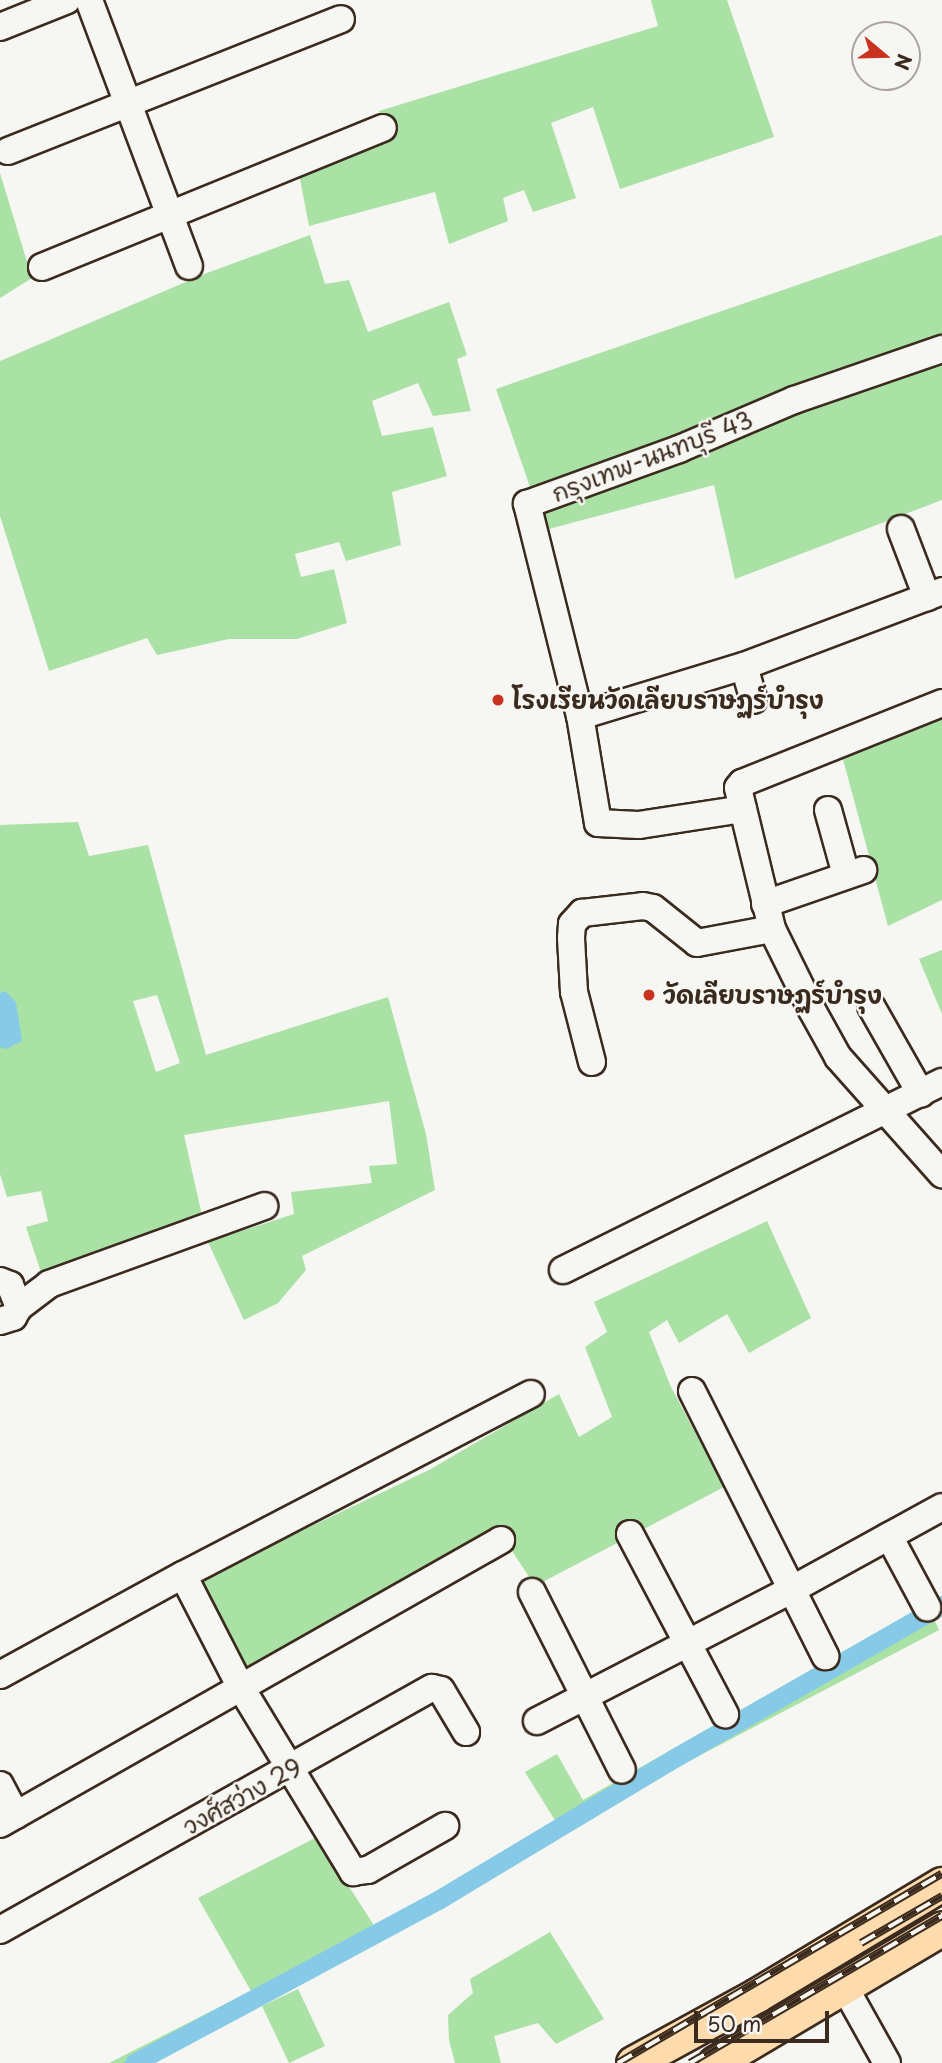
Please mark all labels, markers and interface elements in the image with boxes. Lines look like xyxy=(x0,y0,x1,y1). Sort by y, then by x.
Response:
north arrow xyxy=(851,21,921,91)
text: N xyxy=(888,51,920,74)
street label: กรุงเทพ-นนทบุรี 43 xyxy=(547,404,757,508)
place label: โรงเรียนวัดเลียบราษฏร์บำรุง xyxy=(512,686,824,714)
marker: โรงเรียนวัดเลียบราษฏร์บำรุง xyxy=(490,692,506,708)
place label: วัดเลียบราษฏร์บำรุง xyxy=(663,981,882,1009)
marker: วัดเลียบราษฏร์บำรุง xyxy=(641,987,657,1003)
street label: วงศ์สว่าง 29 xyxy=(178,1752,306,1840)
scale bar xyxy=(697,1996,832,2040)
text: 50 m xyxy=(707,2007,761,2039)

